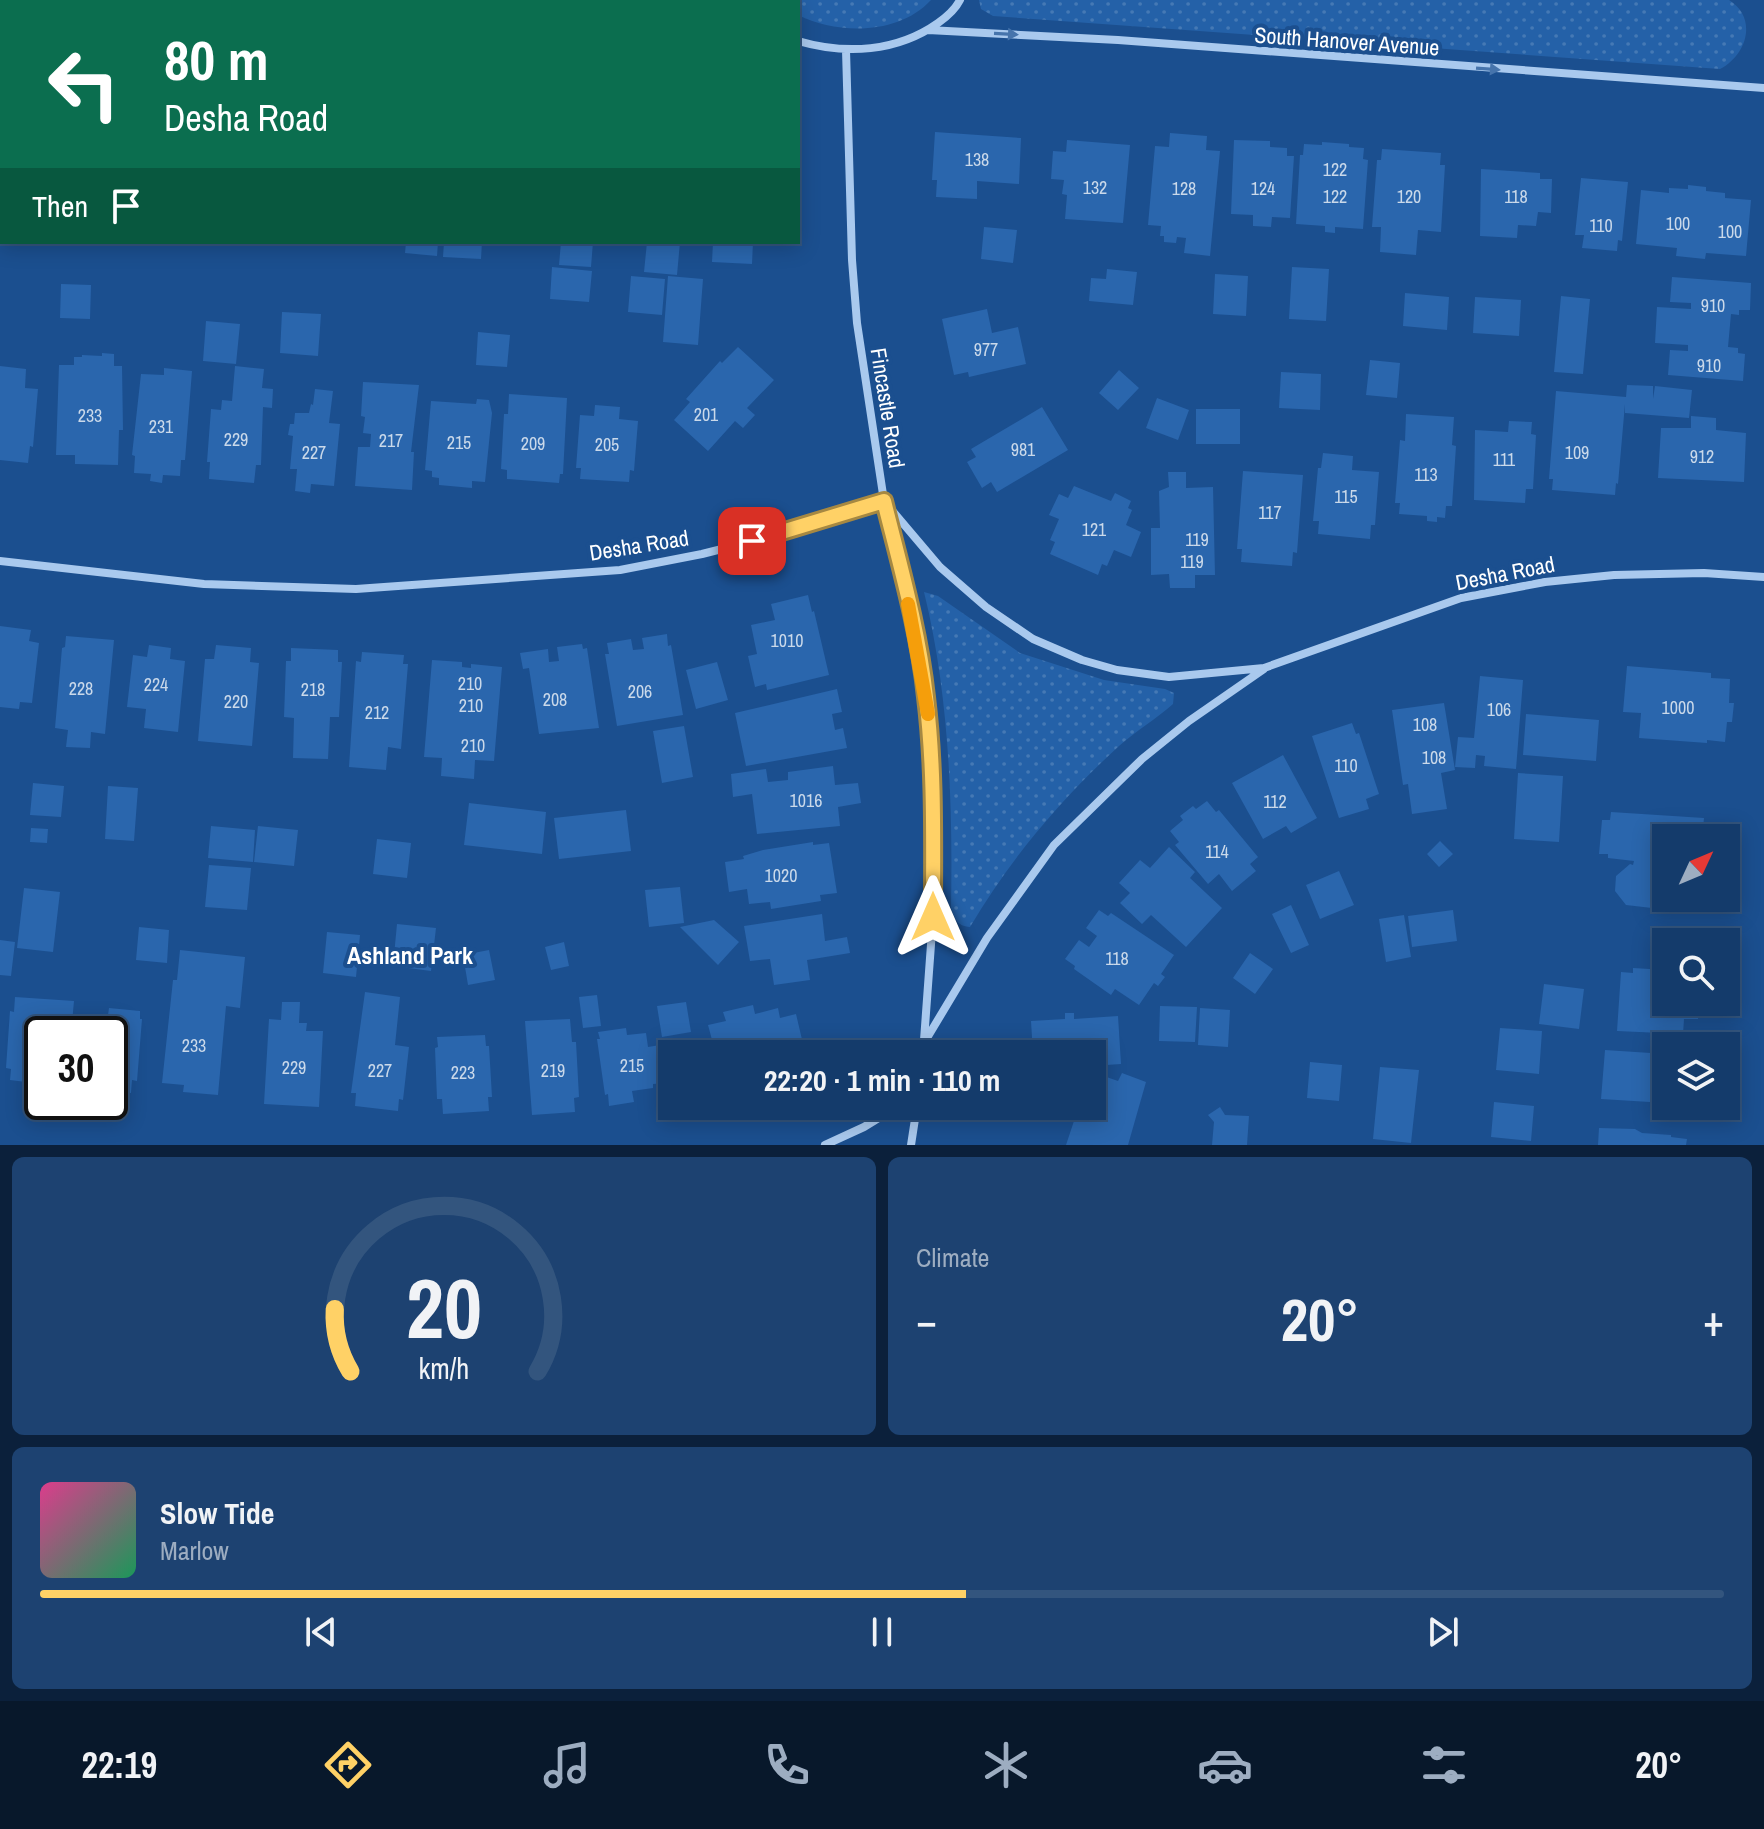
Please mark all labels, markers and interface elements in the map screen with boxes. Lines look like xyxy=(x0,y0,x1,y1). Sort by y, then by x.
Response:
street label: South Hanover Avenue xyxy=(1254,20,1440,62)
text: 80 m xyxy=(164,22,269,97)
one-way arrow xyxy=(994,28,1019,41)
icon: left xyxy=(32,32,136,136)
one-way arrow xyxy=(1476,63,1501,76)
text: Desha Road xyxy=(164,94,328,142)
house number: 138 xyxy=(965,147,989,172)
house number: 122 xyxy=(1323,157,1347,182)
house number: 132 xyxy=(1083,175,1107,200)
house number: 128 xyxy=(1172,176,1196,201)
house number: 124 xyxy=(1251,176,1275,201)
icon: arrive xyxy=(104,184,148,228)
house number: 122 xyxy=(1323,184,1347,209)
house number: 120 xyxy=(1397,184,1421,209)
house number: 118 xyxy=(1504,184,1528,209)
text: Then xyxy=(32,186,88,226)
house number: 100 xyxy=(1666,211,1690,236)
house number: 110 xyxy=(1589,213,1613,238)
house number: 100 xyxy=(1718,219,1742,244)
house number: 910 xyxy=(1701,293,1725,318)
house number: 977 xyxy=(974,337,998,362)
street label: Fincastle Road xyxy=(864,346,912,470)
house number: 910 xyxy=(1697,353,1721,378)
house number: 201 xyxy=(694,402,719,427)
house number: 233 xyxy=(78,403,102,428)
house number: 231 xyxy=(149,414,174,439)
house number: 229 xyxy=(224,427,248,452)
house number: 217 xyxy=(379,428,403,453)
house number: 215 xyxy=(447,430,471,455)
house number: 209 xyxy=(521,431,545,456)
house number: 205 xyxy=(595,432,619,457)
house number: 981 xyxy=(1011,437,1036,462)
house number: 227 xyxy=(302,440,326,465)
house number: 109 xyxy=(1565,440,1589,465)
house number: 912 xyxy=(1690,444,1714,469)
house number: 111 xyxy=(1493,447,1516,472)
house number: 113 xyxy=(1414,462,1438,487)
house number: 115 xyxy=(1334,484,1358,509)
house number: 117 xyxy=(1258,500,1282,525)
pin xyxy=(718,507,786,575)
house number: 121 xyxy=(1082,517,1107,542)
icon: arrive xyxy=(730,519,774,563)
street label: Desha Road xyxy=(587,522,691,568)
house number: 119 xyxy=(1185,527,1209,552)
house number: 119 xyxy=(1180,549,1204,574)
street label: Desha Road xyxy=(1453,549,1557,597)
house number: 1010 xyxy=(771,628,803,653)
house number: 210 xyxy=(458,671,482,696)
house number: 224 xyxy=(144,672,168,697)
house number: 228 xyxy=(69,676,93,701)
house number: 218 xyxy=(301,677,325,702)
house number: 206 xyxy=(628,679,652,704)
house number: 208 xyxy=(543,687,567,712)
house number: 220 xyxy=(224,689,248,714)
house number: 210 xyxy=(459,693,483,718)
house number: 1000 xyxy=(1662,695,1694,720)
house number: 106 xyxy=(1487,697,1511,722)
house number: 212 xyxy=(365,700,389,725)
house number: 108 xyxy=(1413,712,1437,737)
house number: 210 xyxy=(461,733,485,758)
house number: 108 xyxy=(1422,745,1446,770)
house number: 110 xyxy=(1334,753,1358,778)
house number: 1016 xyxy=(790,788,822,813)
house number: 112 xyxy=(1263,789,1287,814)
north arrow xyxy=(1652,824,1740,912)
map controls xyxy=(1652,824,1740,1120)
house number: 114 xyxy=(1205,839,1229,864)
house number: 1020 xyxy=(765,863,797,888)
position arrow xyxy=(891,875,975,959)
button: search xyxy=(1652,928,1740,1016)
district label: Ashland Park xyxy=(347,939,473,971)
house number: 118 xyxy=(1105,946,1129,971)
speed limit sign: 30 xyxy=(24,1016,128,1120)
button: layers xyxy=(1652,1032,1740,1120)
house number: 233 xyxy=(182,1033,206,1058)
house number: 215 xyxy=(620,1053,644,1078)
house number: 229 xyxy=(282,1055,306,1080)
house number: 227 xyxy=(368,1058,392,1083)
house number: 219 xyxy=(541,1058,565,1083)
house number: 223 xyxy=(451,1060,475,1085)
text: 22:20 · 1 min · 110 m xyxy=(764,1060,1000,1100)
text: Climate xyxy=(916,1240,989,1275)
text: 20 xyxy=(406,1252,482,1364)
text: 20° xyxy=(1281,1279,1359,1360)
text: − xyxy=(916,1290,937,1350)
text: + xyxy=(1703,1290,1724,1350)
text: km/h xyxy=(419,1349,469,1388)
text: Slow Tide xyxy=(160,1493,274,1533)
text: Marlow xyxy=(160,1533,229,1568)
icon: previous xyxy=(299,1610,343,1654)
icon: pause xyxy=(860,1610,904,1654)
icon: next xyxy=(1421,1610,1465,1654)
icon: directions xyxy=(320,1737,376,1793)
icon: music xyxy=(539,1737,595,1793)
icon: phone xyxy=(759,1737,815,1793)
icon: climate xyxy=(978,1737,1034,1793)
icon: car xyxy=(1197,1737,1253,1793)
icon: filters xyxy=(1416,1737,1472,1793)
text: 22:19 xyxy=(82,1741,157,1789)
text: 20° xyxy=(1635,1741,1682,1789)

